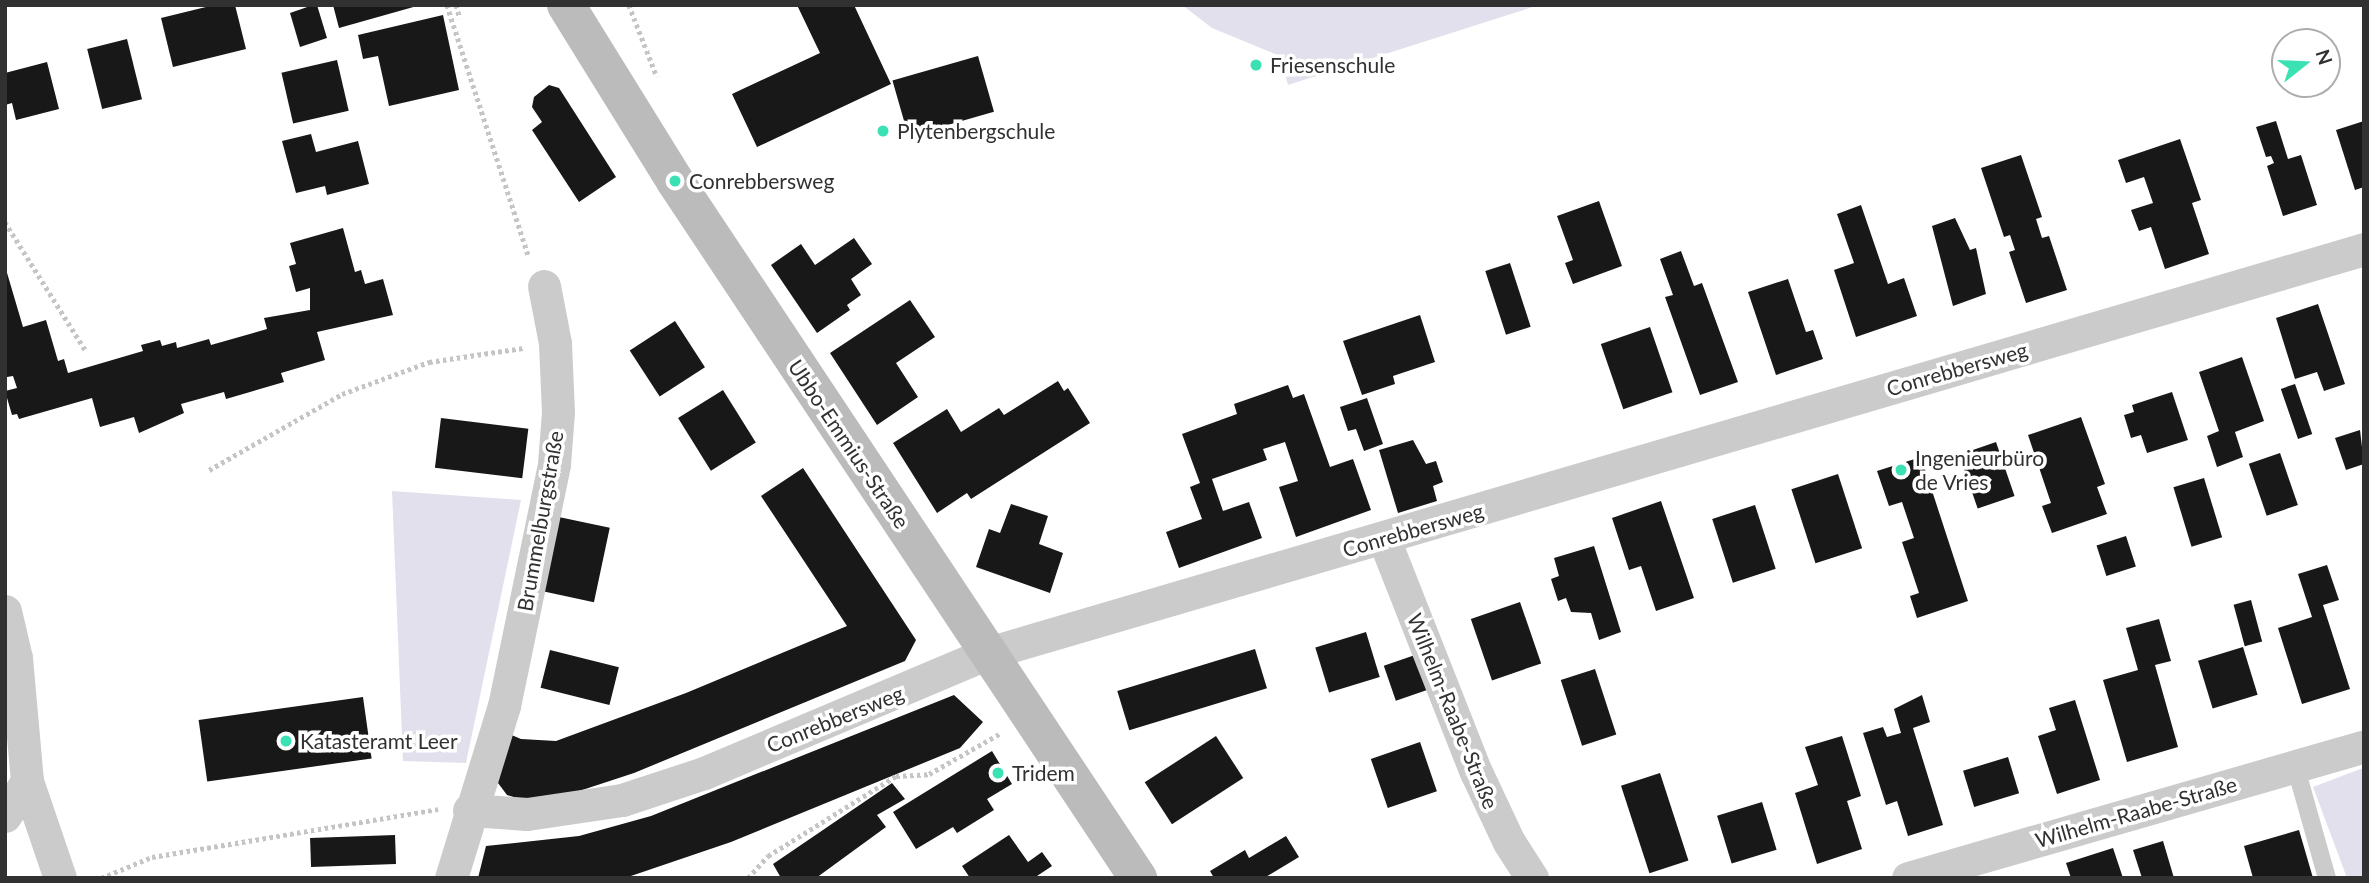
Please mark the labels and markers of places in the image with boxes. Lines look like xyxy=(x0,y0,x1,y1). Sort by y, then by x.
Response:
place label: Friesenschule xyxy=(1270,52,1395,78)
marker: Friesenschule xyxy=(1248,57,1264,73)
place label: Plytenbergschule xyxy=(897,118,1055,144)
marker: Plytenbergschule xyxy=(875,123,891,139)
place label: Conrebbersweg xyxy=(689,168,834,194)
marker: Conrebbersweg xyxy=(667,173,683,189)
place label: Ingenieurbüro de Vries xyxy=(1915,445,2044,495)
marker: Ingenieurbüro de Vries xyxy=(1893,462,1909,478)
place label: Katasteramt Leer xyxy=(300,728,458,754)
marker: Katasteramt Leer xyxy=(278,733,294,749)
place label: Tridem xyxy=(1012,760,1075,786)
marker: Tridem xyxy=(990,765,1006,781)

